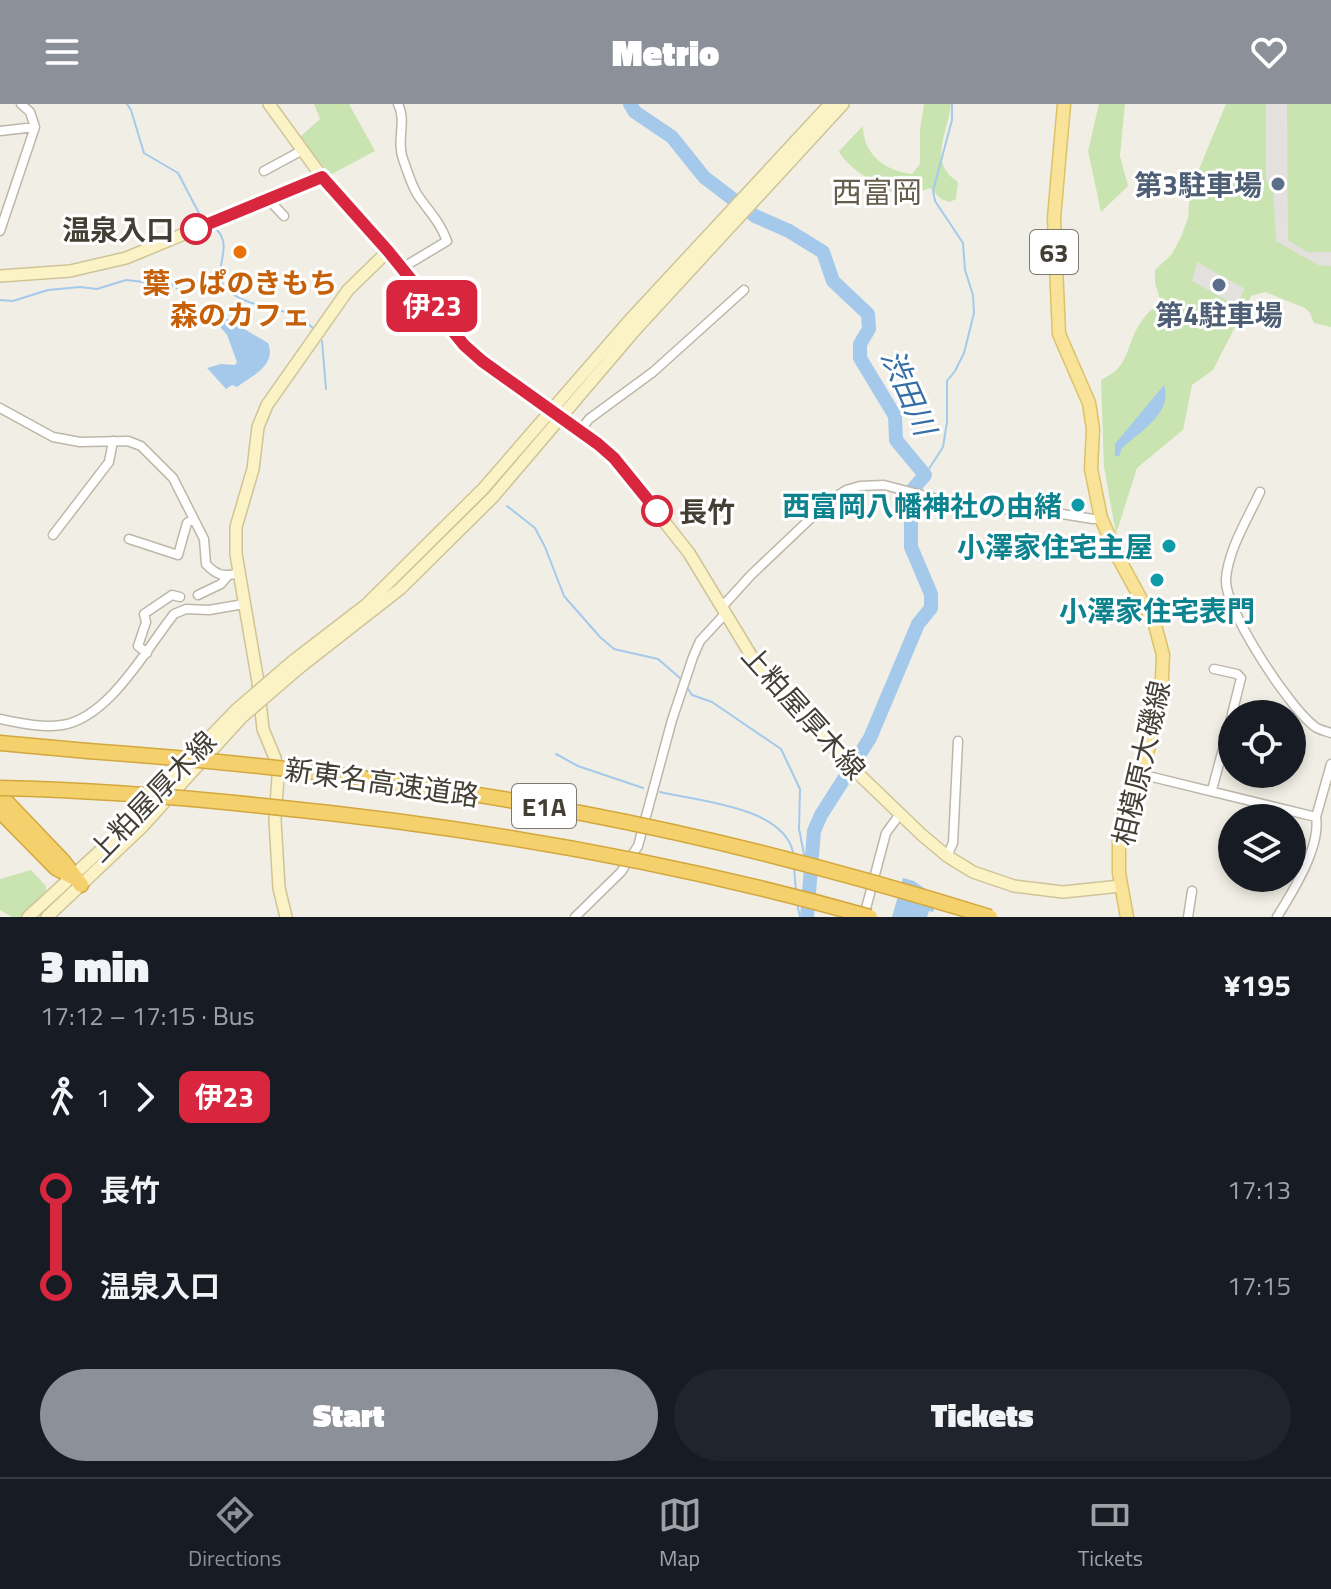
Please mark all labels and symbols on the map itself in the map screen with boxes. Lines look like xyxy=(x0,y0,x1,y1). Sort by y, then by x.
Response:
place label: 第3駐車場 xyxy=(1134,163,1262,206)
district label: 西富岡 xyxy=(832,169,922,215)
marker: 第3駐車場 xyxy=(1269,175,1287,193)
place label: 温泉入口 xyxy=(62,208,174,251)
marker: 温泉入口 xyxy=(181,214,211,244)
road number: 63 xyxy=(1030,230,1078,274)
marker: 葉っぱのきもち 森のカフェ xyxy=(231,243,249,261)
place label: 葉っぱのきもち 森のカフェ xyxy=(142,261,338,336)
marker: 第4駐車場 xyxy=(1210,276,1228,294)
line badge: 伊23 xyxy=(386,280,478,332)
place label: 第4駐車場 xyxy=(1155,293,1283,336)
water label: 渋田川 xyxy=(870,342,950,445)
place label: 西富岡八幡神社の由緒 xyxy=(782,484,1062,527)
place label: 長竹 xyxy=(679,490,735,533)
marker: 長竹 xyxy=(642,496,672,526)
marker: 西富岡八幡神社の由緒 xyxy=(1069,496,1087,514)
place label: 小澤家住宅主屋 xyxy=(957,525,1153,568)
marker: 小澤家住宅主屋 xyxy=(1160,537,1178,555)
marker: 小澤家住宅表門 xyxy=(1148,571,1166,589)
place label: 小澤家住宅表門 xyxy=(1059,589,1255,632)
street label: 上粕屋厚木線 xyxy=(732,635,876,789)
street label: 相模原大磯線 xyxy=(1101,676,1181,850)
street label: 上粕屋厚木線 xyxy=(78,721,226,871)
street label: 新東名高速道路 xyxy=(282,747,482,817)
road number: E1A xyxy=(512,784,576,828)

